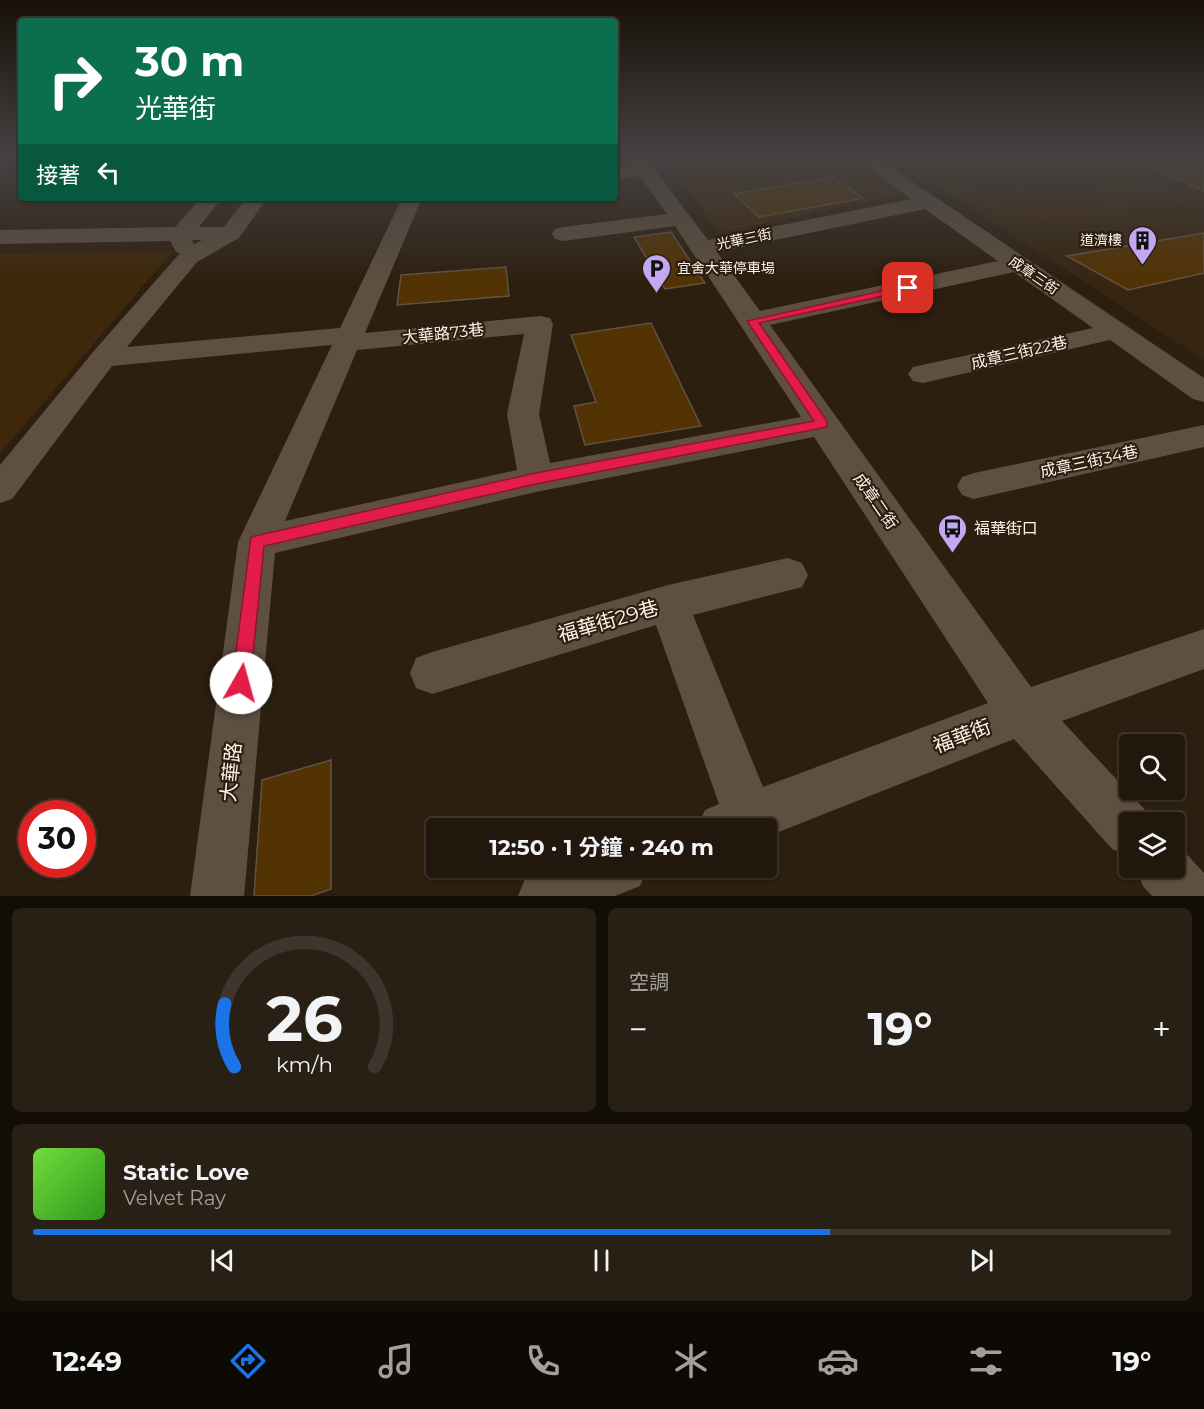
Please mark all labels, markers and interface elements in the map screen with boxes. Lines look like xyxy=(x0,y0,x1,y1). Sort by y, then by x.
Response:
text: 30 m xyxy=(135,35,244,87)
icon: right xyxy=(36,42,114,120)
text: 光華街 xyxy=(135,92,216,125)
icon: left xyxy=(92,156,125,189)
text: 接著 xyxy=(36,162,80,189)
street label: 光華三街 xyxy=(715,224,773,254)
building icon: 道濟樓 xyxy=(1127,224,1159,266)
place label: 道濟樓 xyxy=(1080,231,1122,249)
parking icon: 宜舍大華停車場 xyxy=(640,252,672,294)
street label: 成章三街 xyxy=(1006,252,1062,298)
place label: 宜舍大華停車場 xyxy=(677,259,775,277)
pin xyxy=(882,262,933,313)
icon: arrive xyxy=(891,271,924,304)
street label: 大華路73巷 xyxy=(401,320,485,347)
street label: 成章三街22巷 xyxy=(969,332,1069,373)
street label: 成章三街34巷 xyxy=(1038,442,1140,481)
street label: 成章二街 xyxy=(849,470,902,533)
bus stop icon: 福華街口 xyxy=(937,512,969,554)
place label: 福華街口 xyxy=(974,519,1038,538)
street label: 福華街29巷 xyxy=(555,595,661,647)
position arrow xyxy=(209,651,273,715)
street label: 福華街 xyxy=(930,714,994,758)
map controls xyxy=(1119,734,1185,878)
button: search xyxy=(1119,734,1185,800)
street label: 大華路 xyxy=(216,741,246,803)
speed limit sign: 30 xyxy=(18,800,96,878)
button: layers xyxy=(1119,812,1185,878)
text: 12:50 · 1 分鐘 · 240 m xyxy=(489,834,714,861)
text: 空調 xyxy=(629,970,669,994)
text: 26 xyxy=(266,981,342,1057)
text: 19° xyxy=(867,1001,933,1056)
text: − xyxy=(629,1009,648,1049)
text: + xyxy=(1152,1009,1171,1049)
text: km/h xyxy=(275,1051,333,1077)
text: Static Love xyxy=(123,1159,249,1186)
text: Velvet Ray xyxy=(123,1186,226,1210)
icon: previous xyxy=(206,1244,239,1277)
icon: pause xyxy=(585,1244,618,1277)
icon: next xyxy=(965,1244,998,1277)
icon: directions xyxy=(227,1340,269,1382)
icon: music xyxy=(375,1340,417,1382)
icon: phone xyxy=(522,1340,564,1382)
icon: climate xyxy=(670,1340,712,1382)
icon: car xyxy=(817,1340,859,1382)
icon: filters xyxy=(965,1340,1007,1382)
text: 12:49 xyxy=(53,1345,122,1378)
text: 19° xyxy=(1112,1345,1151,1378)

